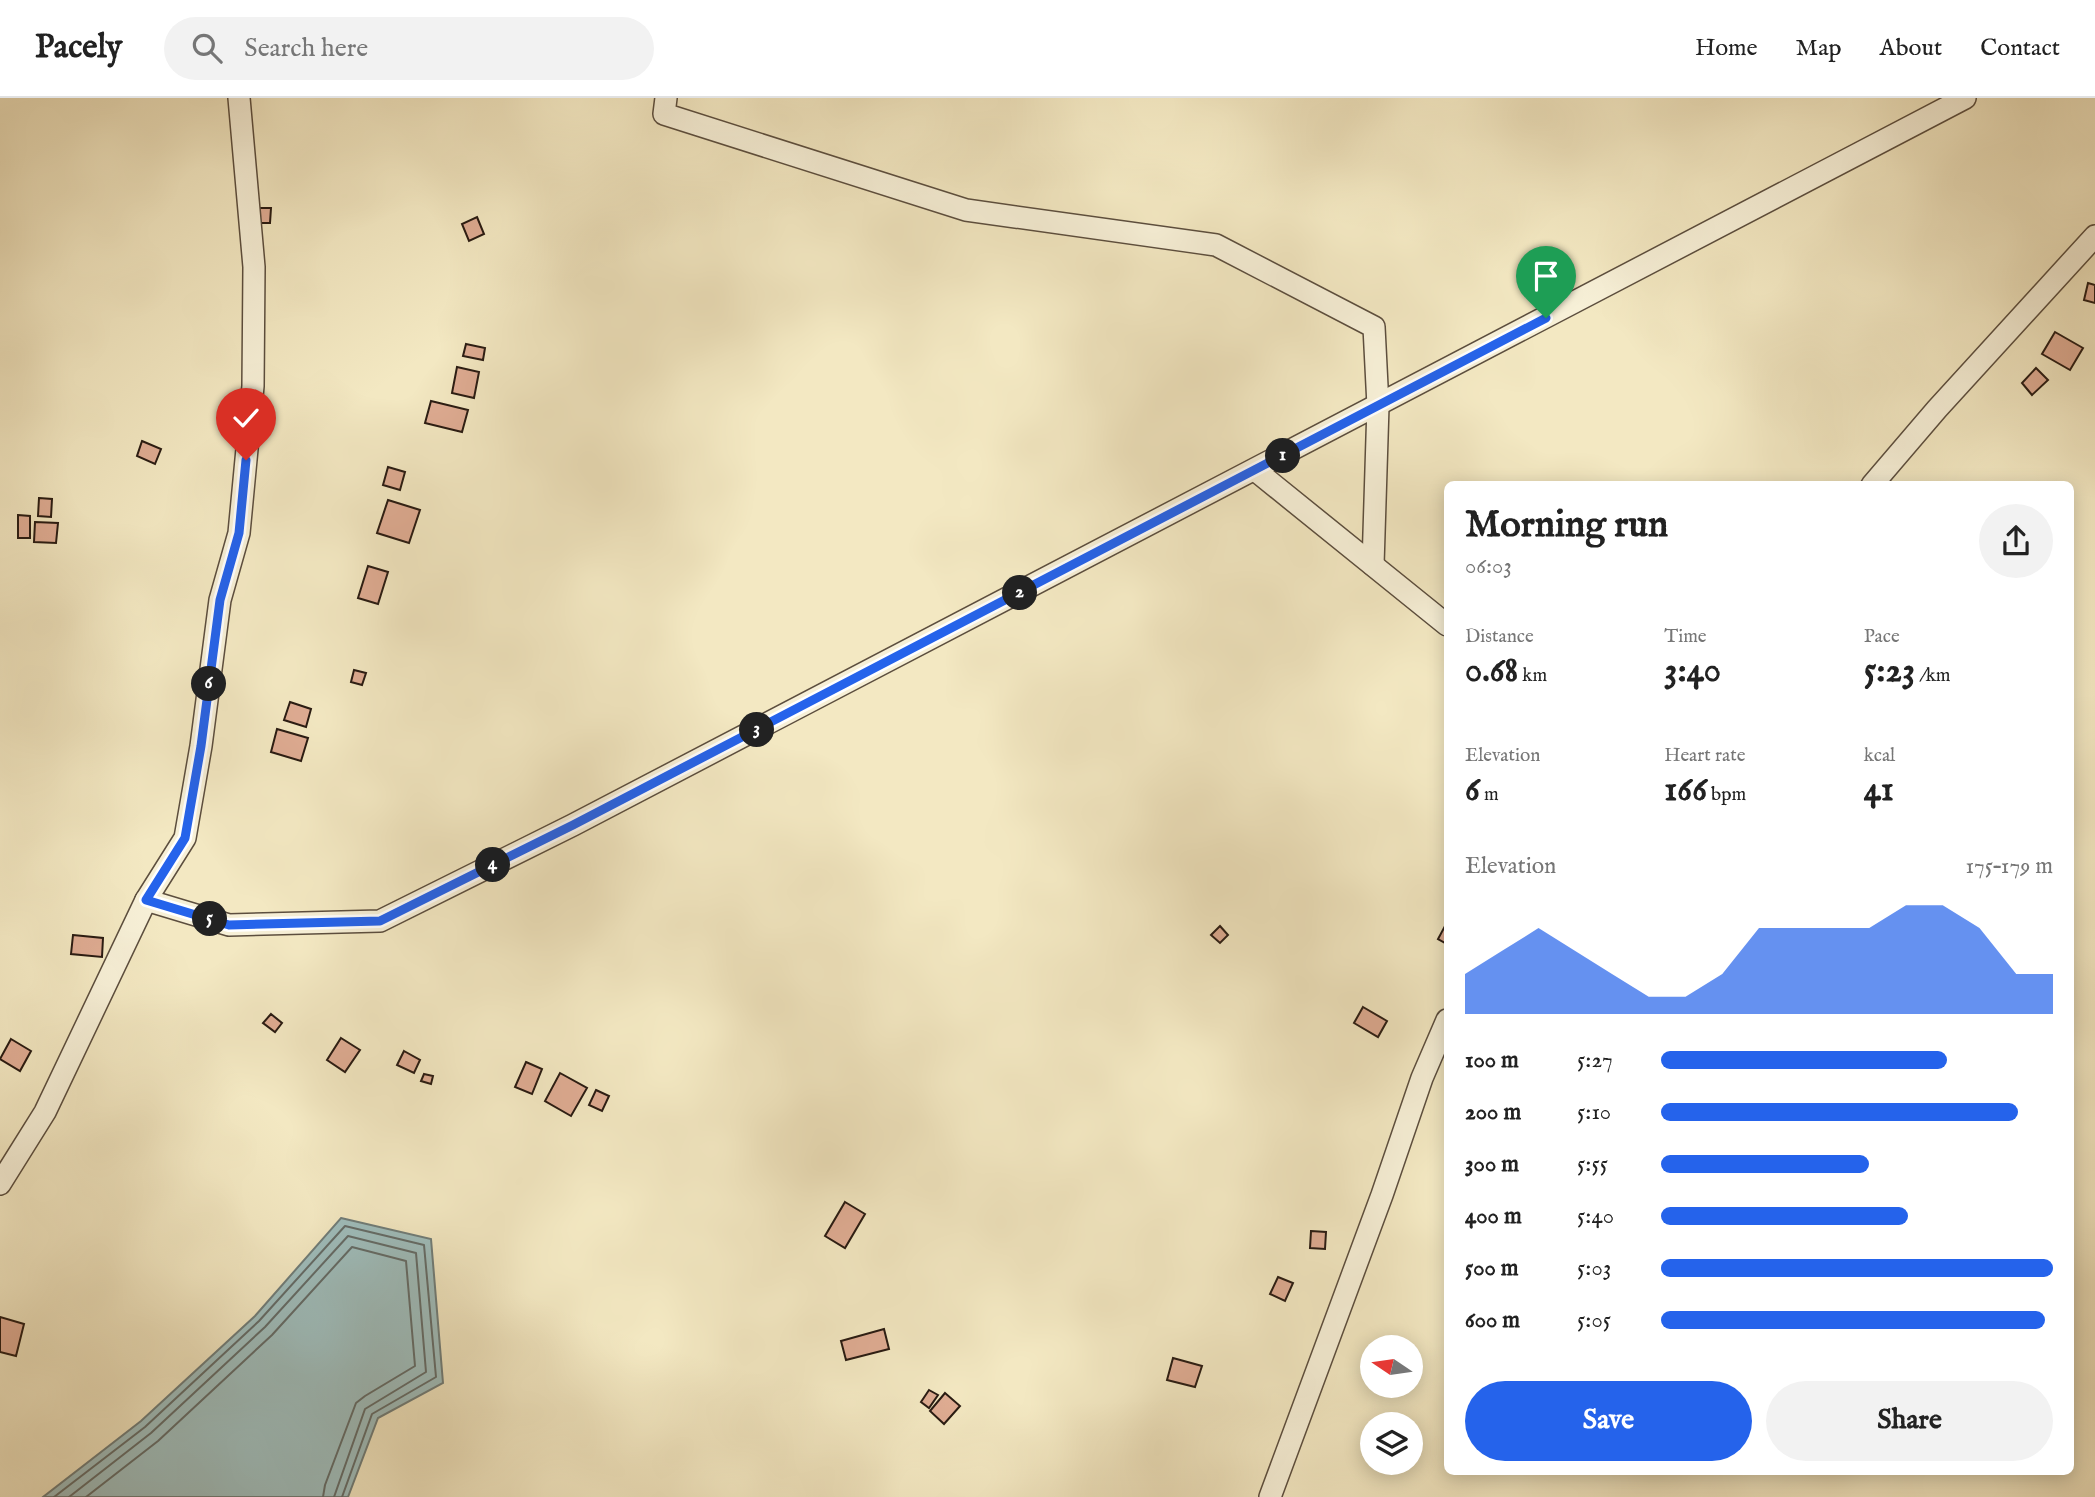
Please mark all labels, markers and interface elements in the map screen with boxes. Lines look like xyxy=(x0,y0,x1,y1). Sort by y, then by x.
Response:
search box xyxy=(164,17,654,80)
text: Pacely xyxy=(35,27,122,69)
icon: search xyxy=(188,29,226,67)
text: Search here xyxy=(244,32,368,65)
text: Home xyxy=(1695,33,1758,64)
text: Map xyxy=(1796,33,1842,64)
text: About xyxy=(1880,33,1942,64)
text: Contact xyxy=(1980,33,2060,64)
pin xyxy=(1516,246,1576,318)
icon: arrive xyxy=(1527,257,1565,295)
pin xyxy=(216,388,276,460)
icon: check xyxy=(227,399,265,437)
pin: 1 xyxy=(1266,438,1300,474)
text: 1 xyxy=(1279,443,1286,467)
text: Morning run xyxy=(1465,502,1668,550)
button: share xyxy=(1979,504,2053,578)
text: 06:03 xyxy=(1465,552,1512,581)
pin: 2 xyxy=(1002,575,1038,610)
text: 2 xyxy=(1015,580,1024,604)
text: Distance xyxy=(1465,625,1534,649)
text: Time xyxy=(1664,625,1707,649)
text: Pace xyxy=(1864,625,1900,649)
text: 0.68 xyxy=(1465,649,1518,694)
text: 3:40 xyxy=(1664,649,1721,694)
text: 5:23 xyxy=(1864,649,1915,694)
text: km xyxy=(1518,664,1547,688)
text: /km xyxy=(1915,664,1951,688)
pin: 6 xyxy=(192,666,227,702)
text: 6 xyxy=(204,671,213,695)
pin: 3 xyxy=(740,712,774,748)
text: 3 xyxy=(753,717,760,741)
text: Elevation xyxy=(1465,744,1540,768)
text: Heart rate xyxy=(1664,744,1745,768)
text: kcal xyxy=(1864,744,1895,768)
text: 6 xyxy=(1465,768,1480,813)
text: 166 xyxy=(1664,768,1707,813)
text: 41 xyxy=(1864,768,1894,813)
text: m xyxy=(1480,783,1499,807)
text: bpm xyxy=(1707,783,1746,807)
pin: 4 xyxy=(476,848,510,882)
text: 4 xyxy=(488,852,497,876)
text: Elevation xyxy=(1465,852,1556,881)
text: 175–179 m xyxy=(1966,852,2053,881)
pin: 5 xyxy=(192,902,228,936)
text: 5 xyxy=(206,906,213,930)
text: 100 m xyxy=(1465,1046,1519,1075)
text: 5:27 xyxy=(1577,1046,1613,1075)
text: 200 m xyxy=(1465,1098,1521,1127)
text: 5:10 xyxy=(1577,1098,1611,1127)
text: 300 m xyxy=(1465,1150,1519,1179)
text: 5:55 xyxy=(1577,1150,1608,1179)
text: 400 m xyxy=(1465,1202,1522,1231)
text: 5:40 xyxy=(1577,1202,1614,1231)
text: 500 m xyxy=(1465,1254,1519,1283)
text: 5:03 xyxy=(1577,1254,1611,1283)
text: 600 m xyxy=(1465,1306,1520,1335)
text: 5:05 xyxy=(1577,1306,1611,1335)
north arrow xyxy=(1360,1335,1423,1398)
map controls xyxy=(1360,1335,1423,1475)
button: Save xyxy=(1465,1381,1752,1461)
button: Share xyxy=(1766,1381,2053,1461)
button: layers xyxy=(1360,1412,1423,1475)

